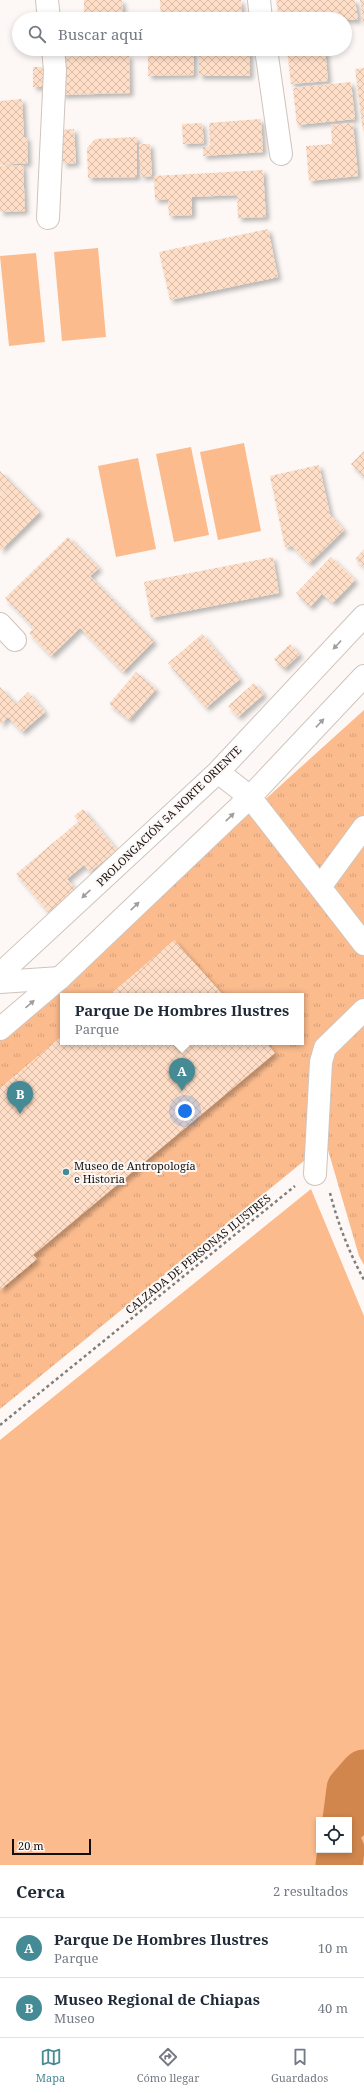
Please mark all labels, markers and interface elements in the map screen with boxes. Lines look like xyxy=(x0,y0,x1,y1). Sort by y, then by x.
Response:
search box xyxy=(12,12,352,56)
icon: search xyxy=(26,23,48,45)
text: Buscar aquí xyxy=(58,24,143,44)
one-way arrow xyxy=(333,639,342,650)
one-way arrow xyxy=(315,718,325,728)
street label: PROLONGACIÓN 5A NORTE ORIENTE xyxy=(93,742,244,889)
one-way arrow xyxy=(224,812,235,821)
one-way arrow xyxy=(82,889,91,898)
one-way arrow xyxy=(130,901,140,911)
popup xyxy=(60,993,304,1045)
one-way arrow xyxy=(24,999,35,1008)
text: Parque De Hombres Ilustres xyxy=(75,1000,289,1020)
text: Parque xyxy=(75,1020,119,1038)
pin: A xyxy=(169,1058,195,1091)
pin: B xyxy=(7,1081,33,1114)
your location xyxy=(175,1101,195,1121)
place label: Museo de Antropología e Historia xyxy=(74,1158,196,1186)
marker: Museo de Antropología e Historia xyxy=(61,1167,71,1177)
street label: CALZADA DE PERSONAS ILUSTRES xyxy=(122,1190,273,1317)
map controls xyxy=(316,1817,352,1853)
button: locate xyxy=(316,1817,352,1853)
scale bar xyxy=(12,1837,91,1856)
text: 20 m xyxy=(18,1838,44,1853)
text: Cerca xyxy=(16,1880,65,1903)
text: 2 resultados xyxy=(273,1882,348,1900)
text: Parque De Hombres Ilustres xyxy=(54,1929,268,1949)
text: A xyxy=(24,1939,34,1957)
text: 10 m xyxy=(318,1939,348,1957)
text: Parque xyxy=(54,1949,99,1967)
text: Museo Regional de Chiapas xyxy=(54,1989,260,2009)
text: B xyxy=(25,1999,33,2017)
text: 40 m xyxy=(318,1999,348,2017)
text: Museo xyxy=(54,2009,95,2027)
tab: Mapa xyxy=(36,2046,65,2085)
tab: Cómo llegar xyxy=(137,2046,199,2085)
tab: Guardados xyxy=(271,2046,328,2085)

